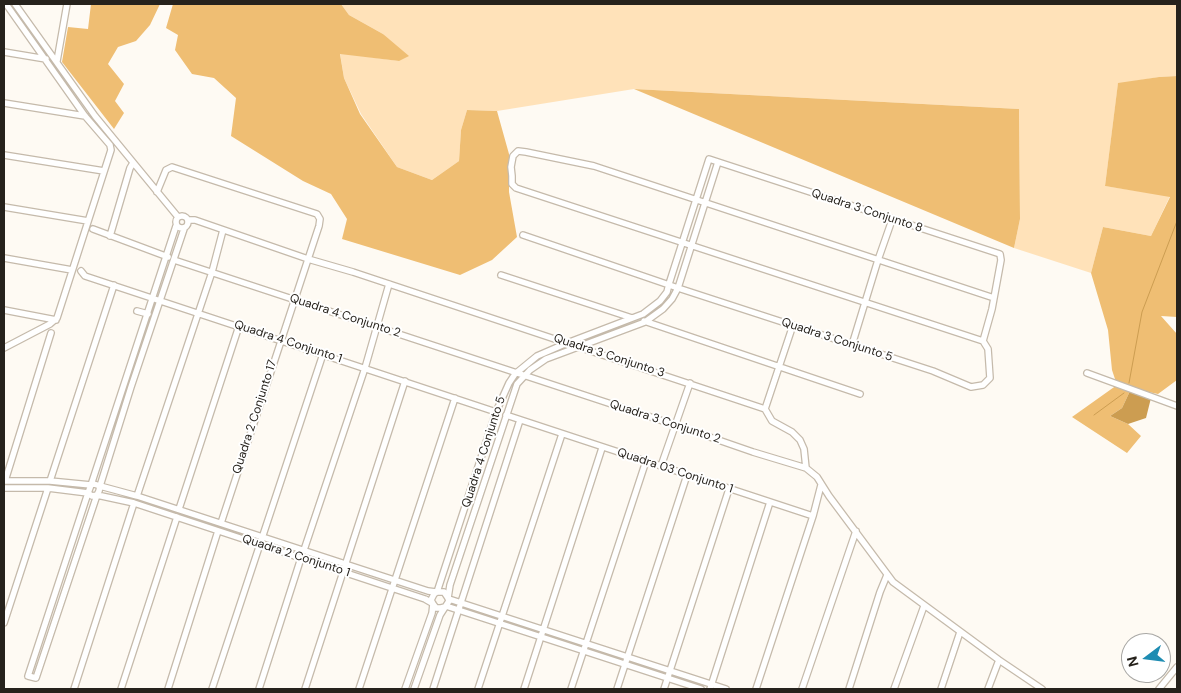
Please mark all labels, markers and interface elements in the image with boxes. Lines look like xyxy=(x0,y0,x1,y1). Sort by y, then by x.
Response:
street label: Quadra 3 Conjunto 8 xyxy=(810,186,924,236)
street label: Quadra 4 Conjunto 2 xyxy=(288,291,402,341)
street label: Quadra 3 Conjunto 5 xyxy=(780,315,894,365)
street label: Quadra 4 Conjunto 1 xyxy=(232,318,344,366)
street label: Quadra 3 Conjunto 3 xyxy=(552,331,666,381)
street label: Quadra 2 Conjunto 17 xyxy=(230,358,280,476)
street label: Quadra 4 Conjunto 5 xyxy=(459,394,509,510)
street label: Quadra 3 Conjunto 2 xyxy=(608,397,722,447)
street label: Quadra 03 Conjunto 1 xyxy=(615,445,735,497)
street label: Quadra 2 Conjunto 1 xyxy=(240,532,352,580)
north arrow xyxy=(1121,633,1171,683)
text: N xyxy=(1122,654,1142,669)

